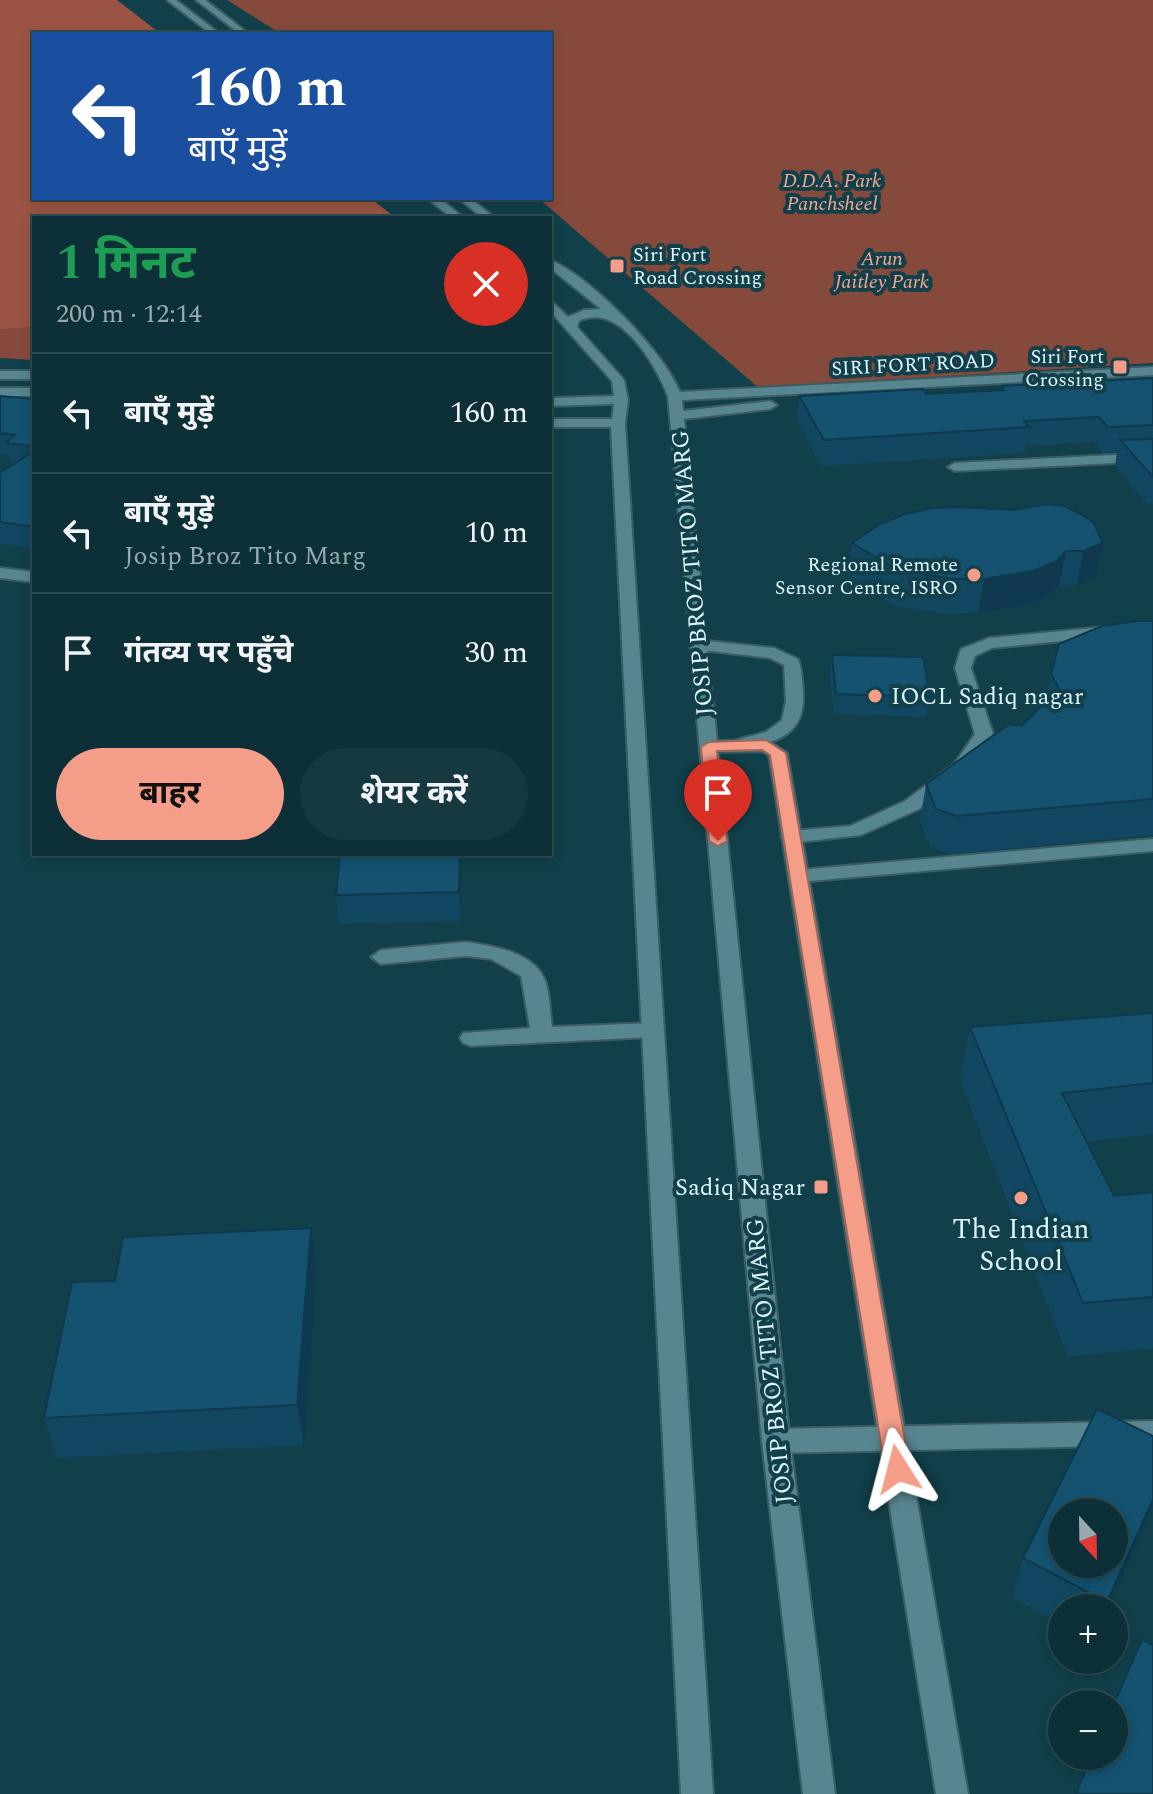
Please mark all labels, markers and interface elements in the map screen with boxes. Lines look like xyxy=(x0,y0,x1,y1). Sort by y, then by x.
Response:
text: 160 m xyxy=(188,46,347,131)
icon: left xyxy=(56,64,160,168)
text: बाएँ मुड़ें xyxy=(188,123,288,178)
park label: D.D.A. Park Panchsheel xyxy=(783,166,882,219)
text: 1 मिनट xyxy=(56,227,196,300)
place label: Siri Fort Road Crossing xyxy=(633,240,762,293)
button: close xyxy=(444,242,528,326)
park label: Arun Jaitley Park xyxy=(833,244,930,297)
marker: Siri Fort Road Crossing xyxy=(608,257,626,275)
text: 200 m · 12:14 xyxy=(56,294,202,334)
place label: Siri Fort Crossing xyxy=(1025,342,1104,395)
street label: SIRI FORT ROAD xyxy=(831,346,996,384)
marker: Siri Fort Crossing xyxy=(1111,358,1129,376)
text: बाएँ मुड़ें xyxy=(124,390,214,436)
text: 160 m xyxy=(450,390,528,436)
icon: left xyxy=(56,391,100,435)
street label: JOSIP BROZ TITO MARG xyxy=(663,429,723,717)
text: बाएँ मुड़ें xyxy=(124,490,214,536)
text: 10 m xyxy=(465,510,528,556)
icon: left xyxy=(56,511,100,555)
text: Josip Broz Tito Marg xyxy=(124,536,366,576)
place label: Regional Remote Sensor Centre, ISRO xyxy=(775,550,958,603)
marker: Regional Remote Sensor Centre, ISRO xyxy=(965,566,983,584)
text: गंतव्य पर पहुँचे xyxy=(124,630,293,676)
text: 30 m xyxy=(465,630,528,676)
icon: arrive xyxy=(56,631,100,675)
place label: IOCL Sadiq nagar xyxy=(891,679,1083,715)
marker: IOCL Sadiq nagar xyxy=(866,687,884,705)
button: बाहर xyxy=(56,748,284,840)
button: शेयर करें xyxy=(300,748,528,840)
pin xyxy=(684,759,752,841)
icon: arrive xyxy=(696,771,740,815)
place label: Sadiq Nagar xyxy=(675,1170,805,1206)
marker: Sadiq Nagar xyxy=(812,1178,830,1196)
marker: The Indian School xyxy=(1012,1189,1030,1207)
place label: The Indian School xyxy=(952,1208,1090,1283)
street label: JOSIP BROZ TITO MARG xyxy=(737,1217,803,1505)
position arrow xyxy=(856,1427,940,1511)
north arrow xyxy=(1048,1498,1128,1578)
map controls xyxy=(1048,1498,1128,1770)
button: + xyxy=(1048,1594,1128,1674)
button: − xyxy=(1048,1690,1128,1770)

